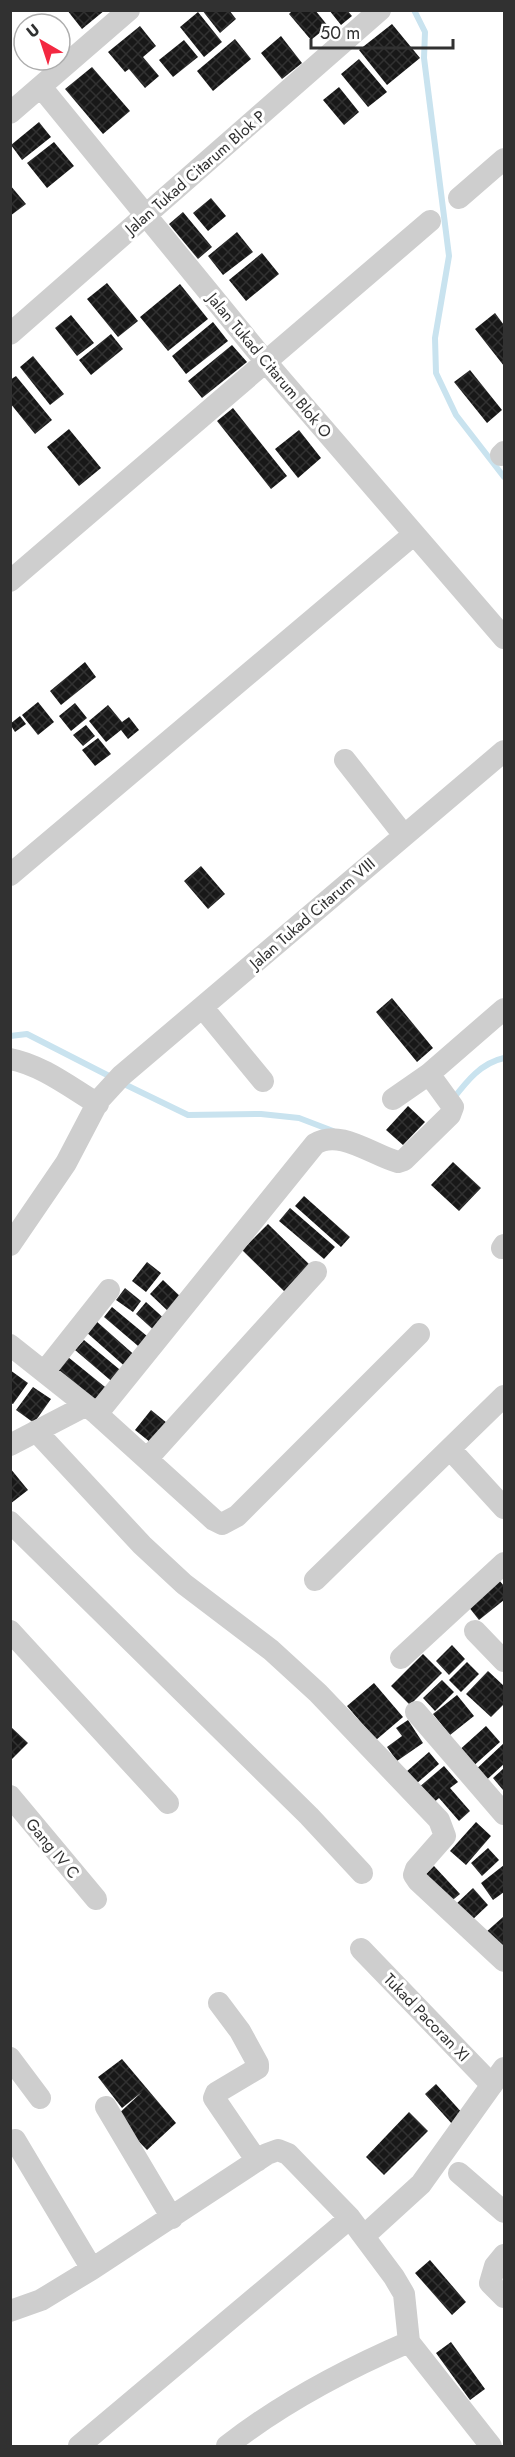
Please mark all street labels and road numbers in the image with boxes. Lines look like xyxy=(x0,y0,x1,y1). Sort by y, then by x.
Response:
street label: Jalan Tukad Citarum Blok P xyxy=(119,105,271,241)
street label: Jalan Tukad Citarum Blok O xyxy=(201,286,337,443)
street label: Jalan Tukad Citarum VIII xyxy=(243,852,380,976)
street label: Gang IV C xyxy=(20,1813,85,1884)
street label: Tukad Pacoran XI xyxy=(379,1968,475,2067)

